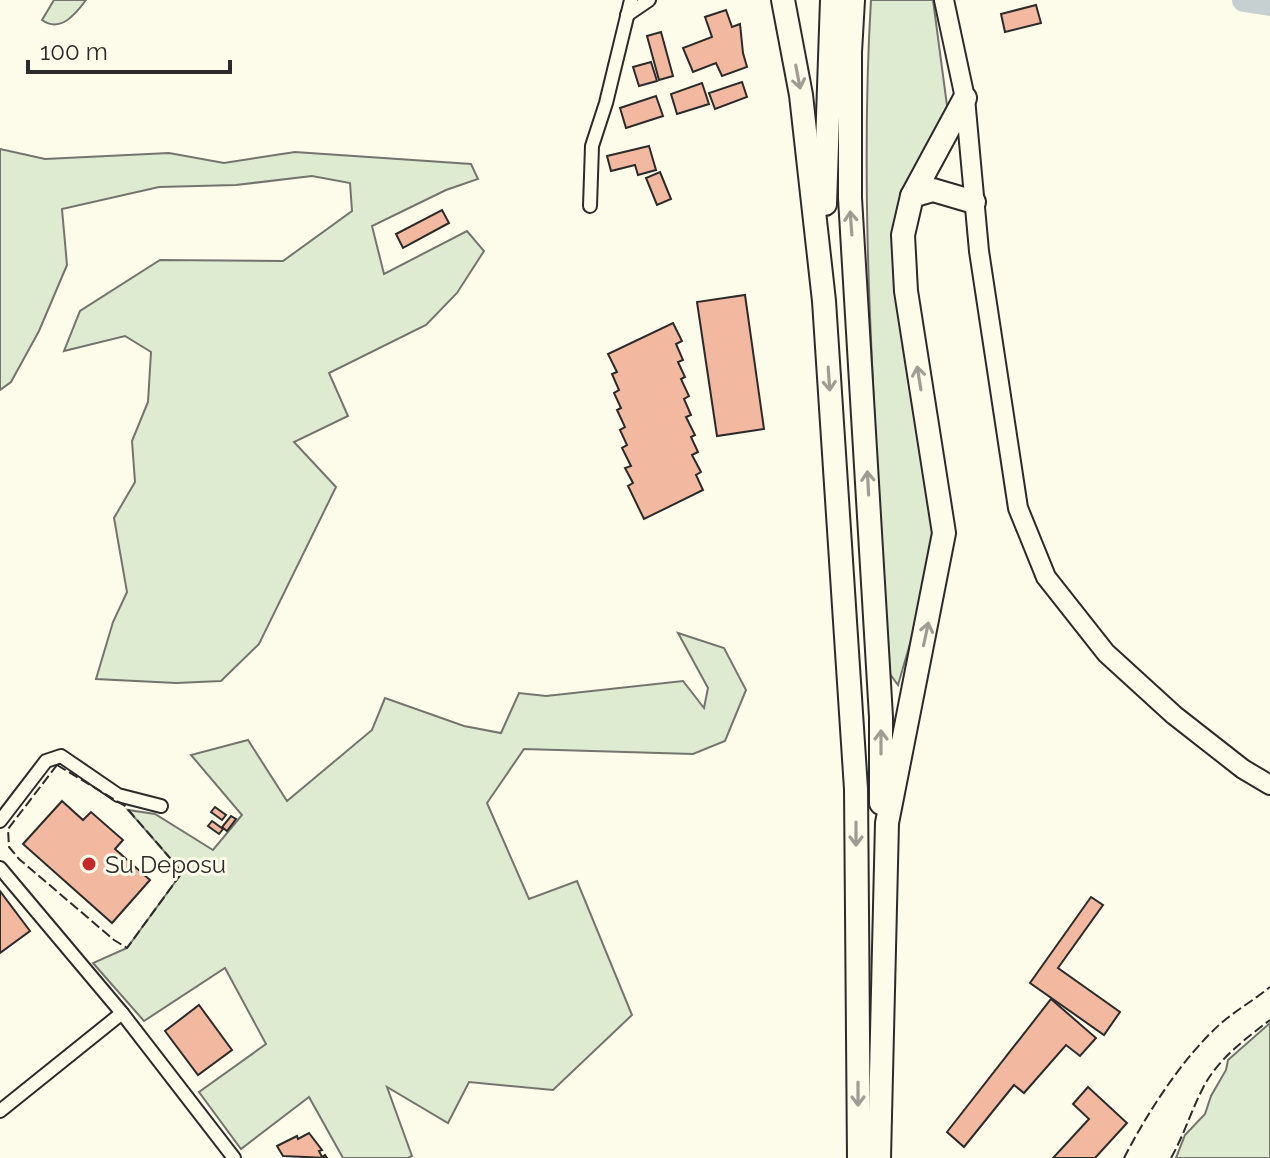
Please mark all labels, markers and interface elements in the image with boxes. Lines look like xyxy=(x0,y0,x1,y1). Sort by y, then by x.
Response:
scale bar xyxy=(28,24,230,74)
text: 100 m xyxy=(40,37,108,66)
one-way arrow xyxy=(791,63,806,89)
one-way arrow xyxy=(843,210,858,237)
one-way arrow xyxy=(822,365,837,392)
one-way arrow xyxy=(911,366,926,391)
one-way arrow xyxy=(860,470,875,497)
one-way arrow xyxy=(919,622,934,648)
one-way arrow xyxy=(873,729,889,756)
one-way arrow xyxy=(848,820,864,847)
place label: Su Deposu xyxy=(105,850,226,879)
marker: Su Deposu xyxy=(80,855,98,873)
one-way arrow xyxy=(850,1080,866,1107)

